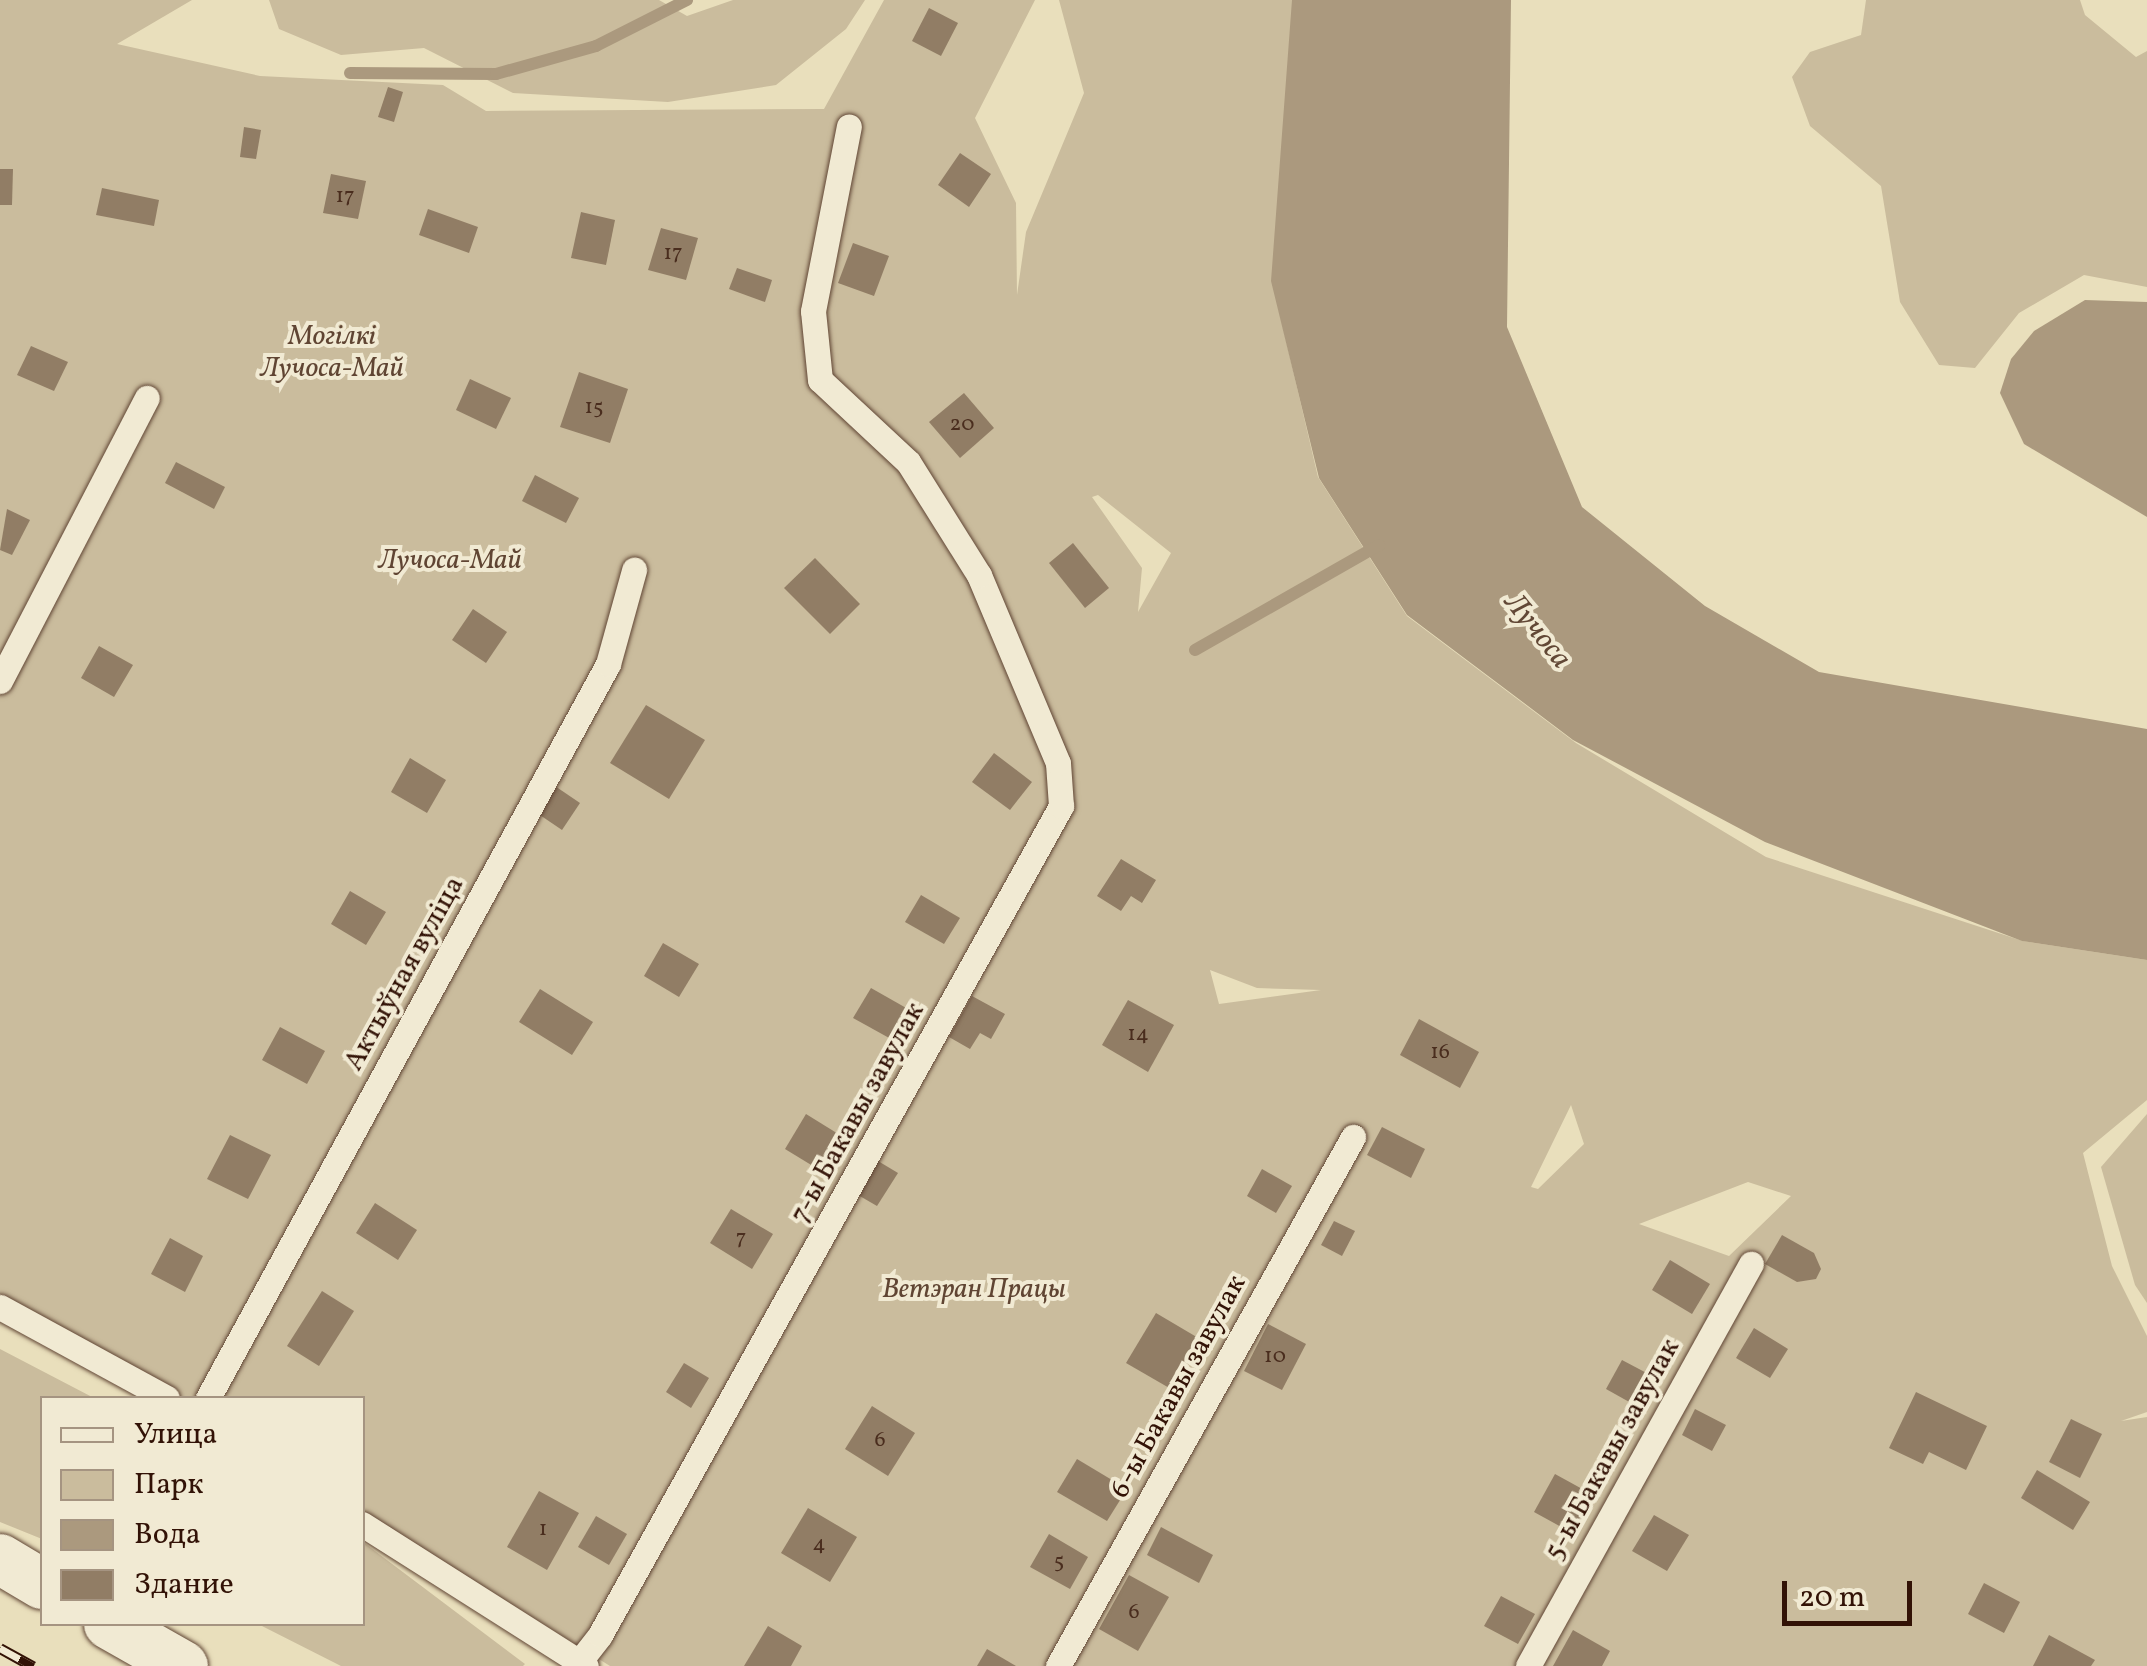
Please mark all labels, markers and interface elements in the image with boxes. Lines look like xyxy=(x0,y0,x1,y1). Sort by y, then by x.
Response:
house number: 17 xyxy=(335,184,355,210)
house number: 17 xyxy=(663,241,683,267)
park label: Могілкі Лучоса-Май xyxy=(260,320,404,386)
house number: 15 xyxy=(584,395,604,421)
house number: 20 xyxy=(950,412,974,438)
park label: Лучоса-Май xyxy=(378,544,522,578)
water label: Лучоса xyxy=(1496,586,1578,676)
street label: Актыўная вуліца xyxy=(338,871,472,1077)
street label: 7-ы Бакавы завулак xyxy=(783,997,933,1229)
house number: 14 xyxy=(1127,1022,1149,1048)
house number: 16 xyxy=(1430,1040,1450,1066)
house number: 7 xyxy=(736,1226,746,1252)
street label: 6-ы Бакавы завулак xyxy=(1104,1270,1254,1504)
park label: Ветэран Працы xyxy=(882,1273,1066,1307)
street label: 5-ы Бакавы завулак xyxy=(1538,1333,1688,1567)
house number: 10 xyxy=(1264,1344,1286,1370)
legend xyxy=(40,1396,365,1626)
text: Улица xyxy=(134,1414,217,1456)
house number: 6 xyxy=(874,1428,886,1454)
text: Парк xyxy=(134,1464,203,1506)
text: Вода xyxy=(134,1514,201,1556)
house number: 1 xyxy=(539,1517,547,1543)
house number: 4 xyxy=(812,1532,826,1558)
house number: 5 xyxy=(1054,1549,1064,1575)
scale bar xyxy=(1787,1561,1917,1623)
text: Здание xyxy=(134,1564,234,1606)
text: 20 m xyxy=(1799,1577,1865,1619)
house number: 6 xyxy=(1128,1600,1140,1626)

